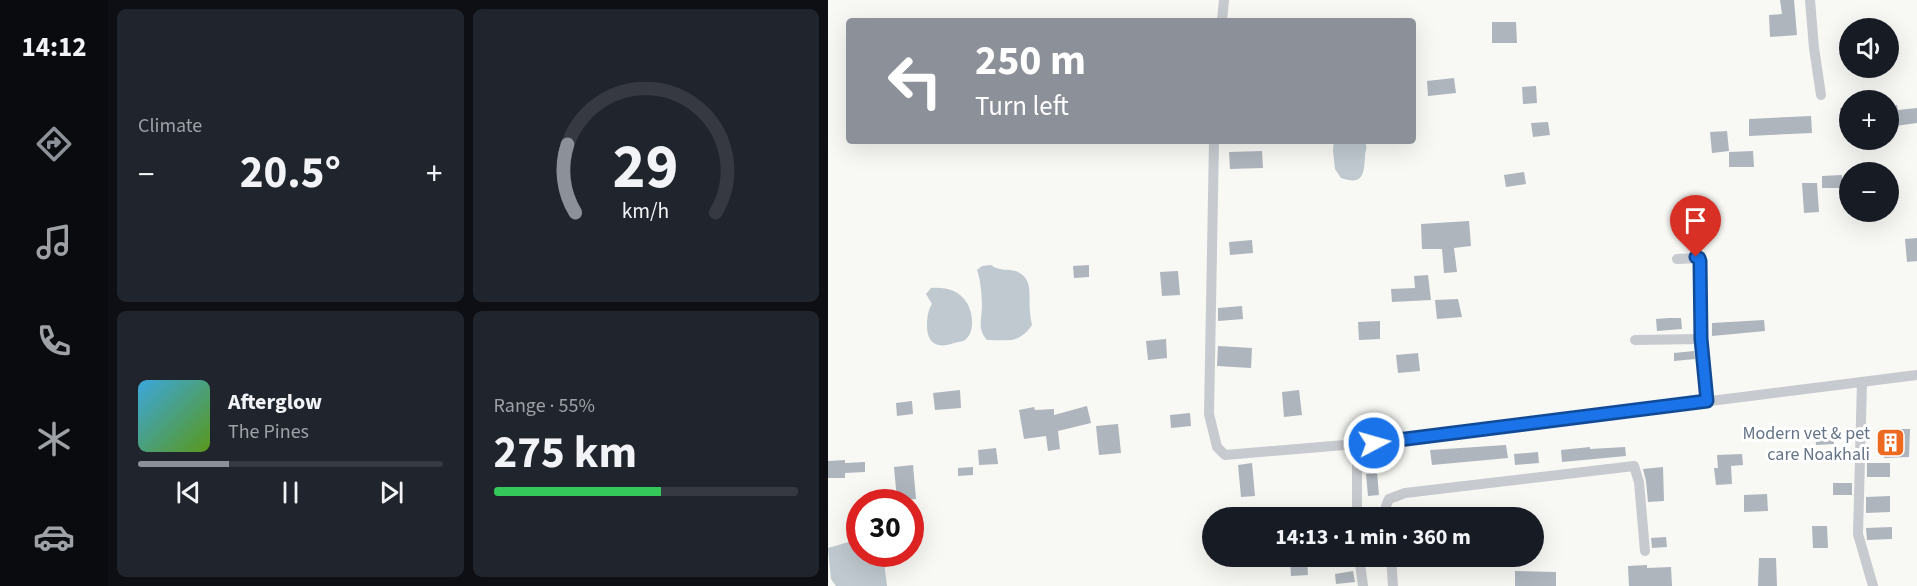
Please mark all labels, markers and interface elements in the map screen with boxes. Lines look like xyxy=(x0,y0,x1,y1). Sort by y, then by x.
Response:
map controls xyxy=(1839,18,1899,222)
button: sound xyxy=(1839,18,1899,78)
text: 14:12 xyxy=(21,28,87,67)
text: 250 m xyxy=(975,31,1086,91)
icon: left xyxy=(876,42,954,120)
text: Turn left xyxy=(975,87,1069,126)
button: + xyxy=(1839,90,1899,150)
text: Climate xyxy=(138,112,202,140)
icon: directions xyxy=(33,123,75,165)
text: 29 xyxy=(613,123,679,212)
text: 20.5° xyxy=(240,141,341,205)
text: − xyxy=(138,151,154,198)
text: + xyxy=(426,151,443,198)
button: − xyxy=(1839,162,1899,222)
pin xyxy=(1670,195,1721,257)
text: km/h xyxy=(622,196,670,227)
icon: arrive xyxy=(1679,204,1712,237)
icon: music xyxy=(33,221,75,263)
icon: phone xyxy=(33,320,75,362)
text: Afterglow xyxy=(228,386,322,418)
text: Range · 55% xyxy=(494,392,595,420)
position arrow xyxy=(1342,411,1406,475)
icon: climate xyxy=(33,418,75,460)
text: The Pines xyxy=(228,418,309,446)
text: 275 km xyxy=(494,421,637,485)
place label: Modern vet & pet care Noakhali xyxy=(1742,421,1870,467)
building icon: Modern vet & pet care Noakhali xyxy=(1875,427,1907,459)
icon: previous xyxy=(172,476,205,509)
icon: pause xyxy=(274,476,307,509)
icon: next xyxy=(375,476,408,509)
speed limit sign: 30 xyxy=(846,489,924,567)
icon: car xyxy=(33,516,75,558)
text: 14:13 · 1 min · 360 m xyxy=(1275,521,1471,553)

